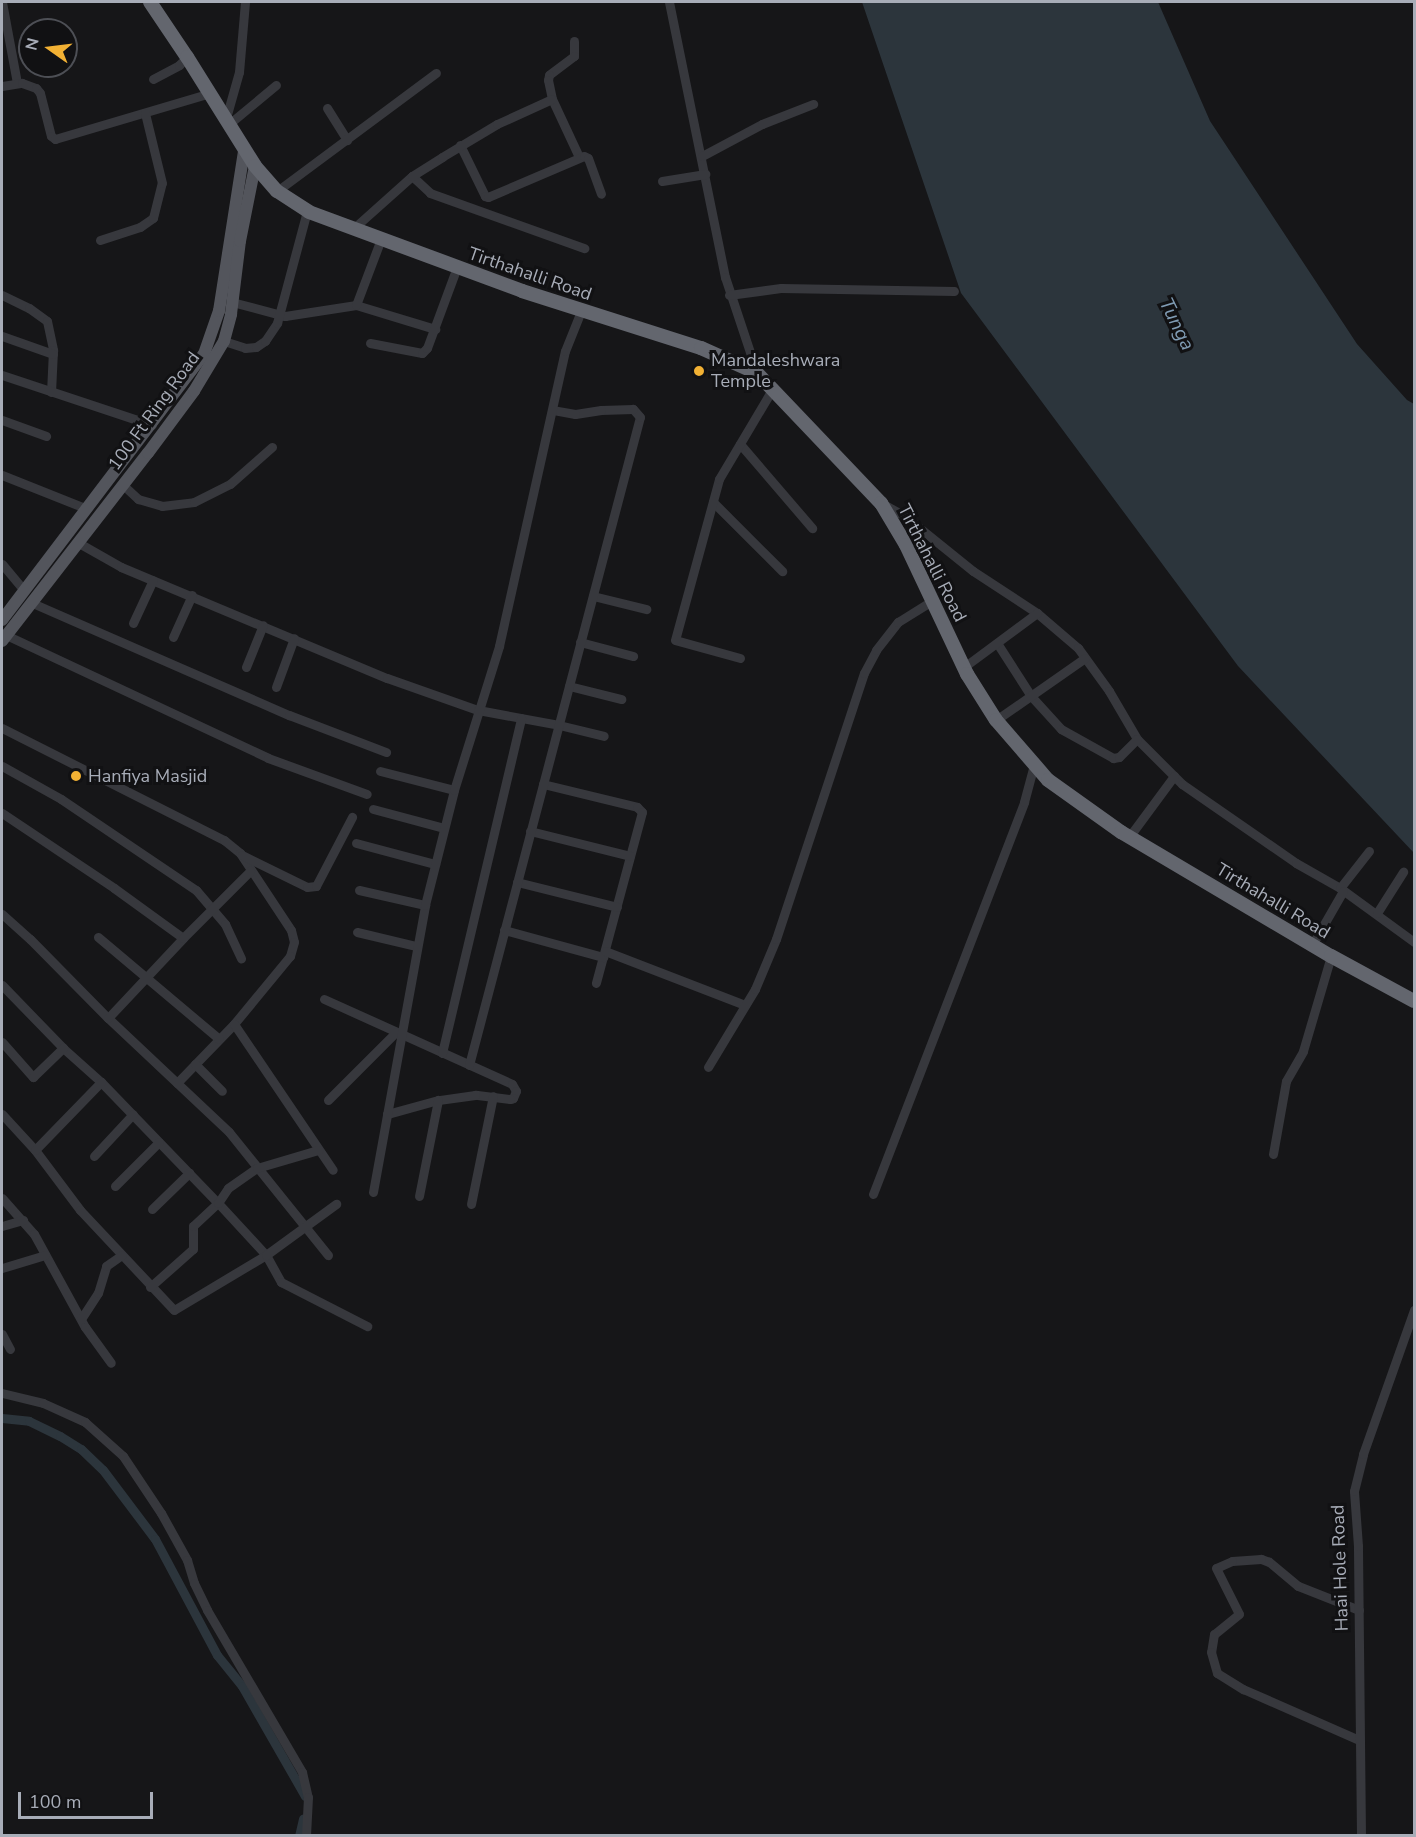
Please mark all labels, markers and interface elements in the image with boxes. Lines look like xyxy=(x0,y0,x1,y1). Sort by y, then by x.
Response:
north arrow xyxy=(18,18,78,78)
text: N xyxy=(20,36,45,53)
street label: Tirthahalli Road xyxy=(465,243,595,305)
water label: Tunga xyxy=(1154,294,1200,354)
street label: 100 Ft Ring Road xyxy=(104,347,204,475)
place label: Mandaleshwara Temple xyxy=(711,350,840,392)
marker: Mandaleshwara Temple xyxy=(692,364,706,378)
street label: Tirthahalli Road xyxy=(893,501,971,625)
place label: Hanfiya Masjid xyxy=(88,765,207,787)
marker: Hanfiya Masjid xyxy=(69,769,83,783)
street label: Tirthahalli Road xyxy=(1212,858,1334,944)
street label: Haai Hole Road xyxy=(1327,1504,1353,1632)
scale bar xyxy=(21,1780,156,1818)
text: 100 m xyxy=(29,1790,81,1814)

